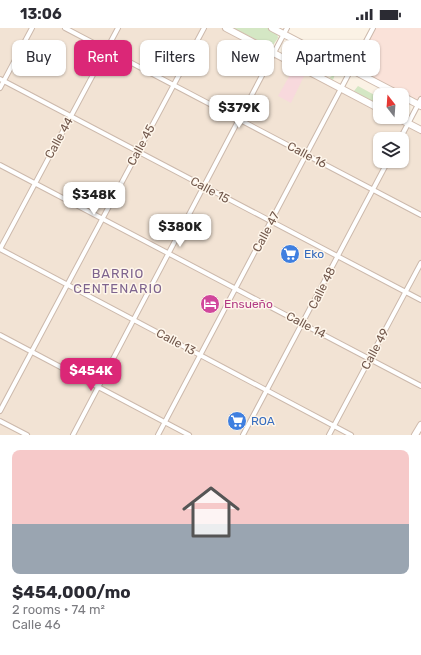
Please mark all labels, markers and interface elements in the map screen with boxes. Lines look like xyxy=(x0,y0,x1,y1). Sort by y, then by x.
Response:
text: 13:06 xyxy=(20,5,62,23)
chip: Buy xyxy=(12,40,66,76)
chip: Rent xyxy=(74,40,132,76)
chip: Filters xyxy=(140,40,209,76)
chip: New xyxy=(217,40,274,76)
chip: Apartment xyxy=(282,40,380,76)
north arrow xyxy=(373,88,409,124)
map controls xyxy=(373,88,409,168)
pin: $379K xyxy=(211,95,267,129)
text: $379K xyxy=(218,100,260,115)
street label: Calle 44 xyxy=(42,114,76,161)
street label: Calle 45 xyxy=(124,122,158,168)
button: layers xyxy=(373,132,409,168)
street label: Calle 16 xyxy=(285,139,329,171)
street label: Calle 15 xyxy=(188,174,232,206)
pin: $348K xyxy=(66,182,122,216)
text: $348K xyxy=(72,187,116,202)
street label: Calle 47 xyxy=(250,210,282,254)
pin: $380K xyxy=(152,214,208,248)
text: $380K xyxy=(158,219,202,234)
supermarket icon: Eko xyxy=(279,243,301,265)
place label: Eko xyxy=(304,247,324,261)
street label: Calle 48 xyxy=(306,265,338,311)
district label: BARRIO CENTENARIO xyxy=(73,266,163,296)
hotel icon: Ensueño xyxy=(199,293,221,315)
place label: Ensueño xyxy=(224,297,273,311)
street label: Calle 14 xyxy=(284,309,329,341)
street label: Calle 13 xyxy=(154,326,198,358)
street label: Calle 49 xyxy=(358,326,392,372)
pin: $454K xyxy=(63,358,119,392)
text: $454K xyxy=(69,363,113,378)
supermarket icon: ROA xyxy=(226,410,248,432)
place label: ROA xyxy=(251,414,275,428)
icon: home xyxy=(175,476,247,548)
text: $454,000/mo xyxy=(12,582,131,602)
text: 2 rooms · 74 m² xyxy=(12,602,105,617)
text: Calle 46 xyxy=(12,617,61,632)

